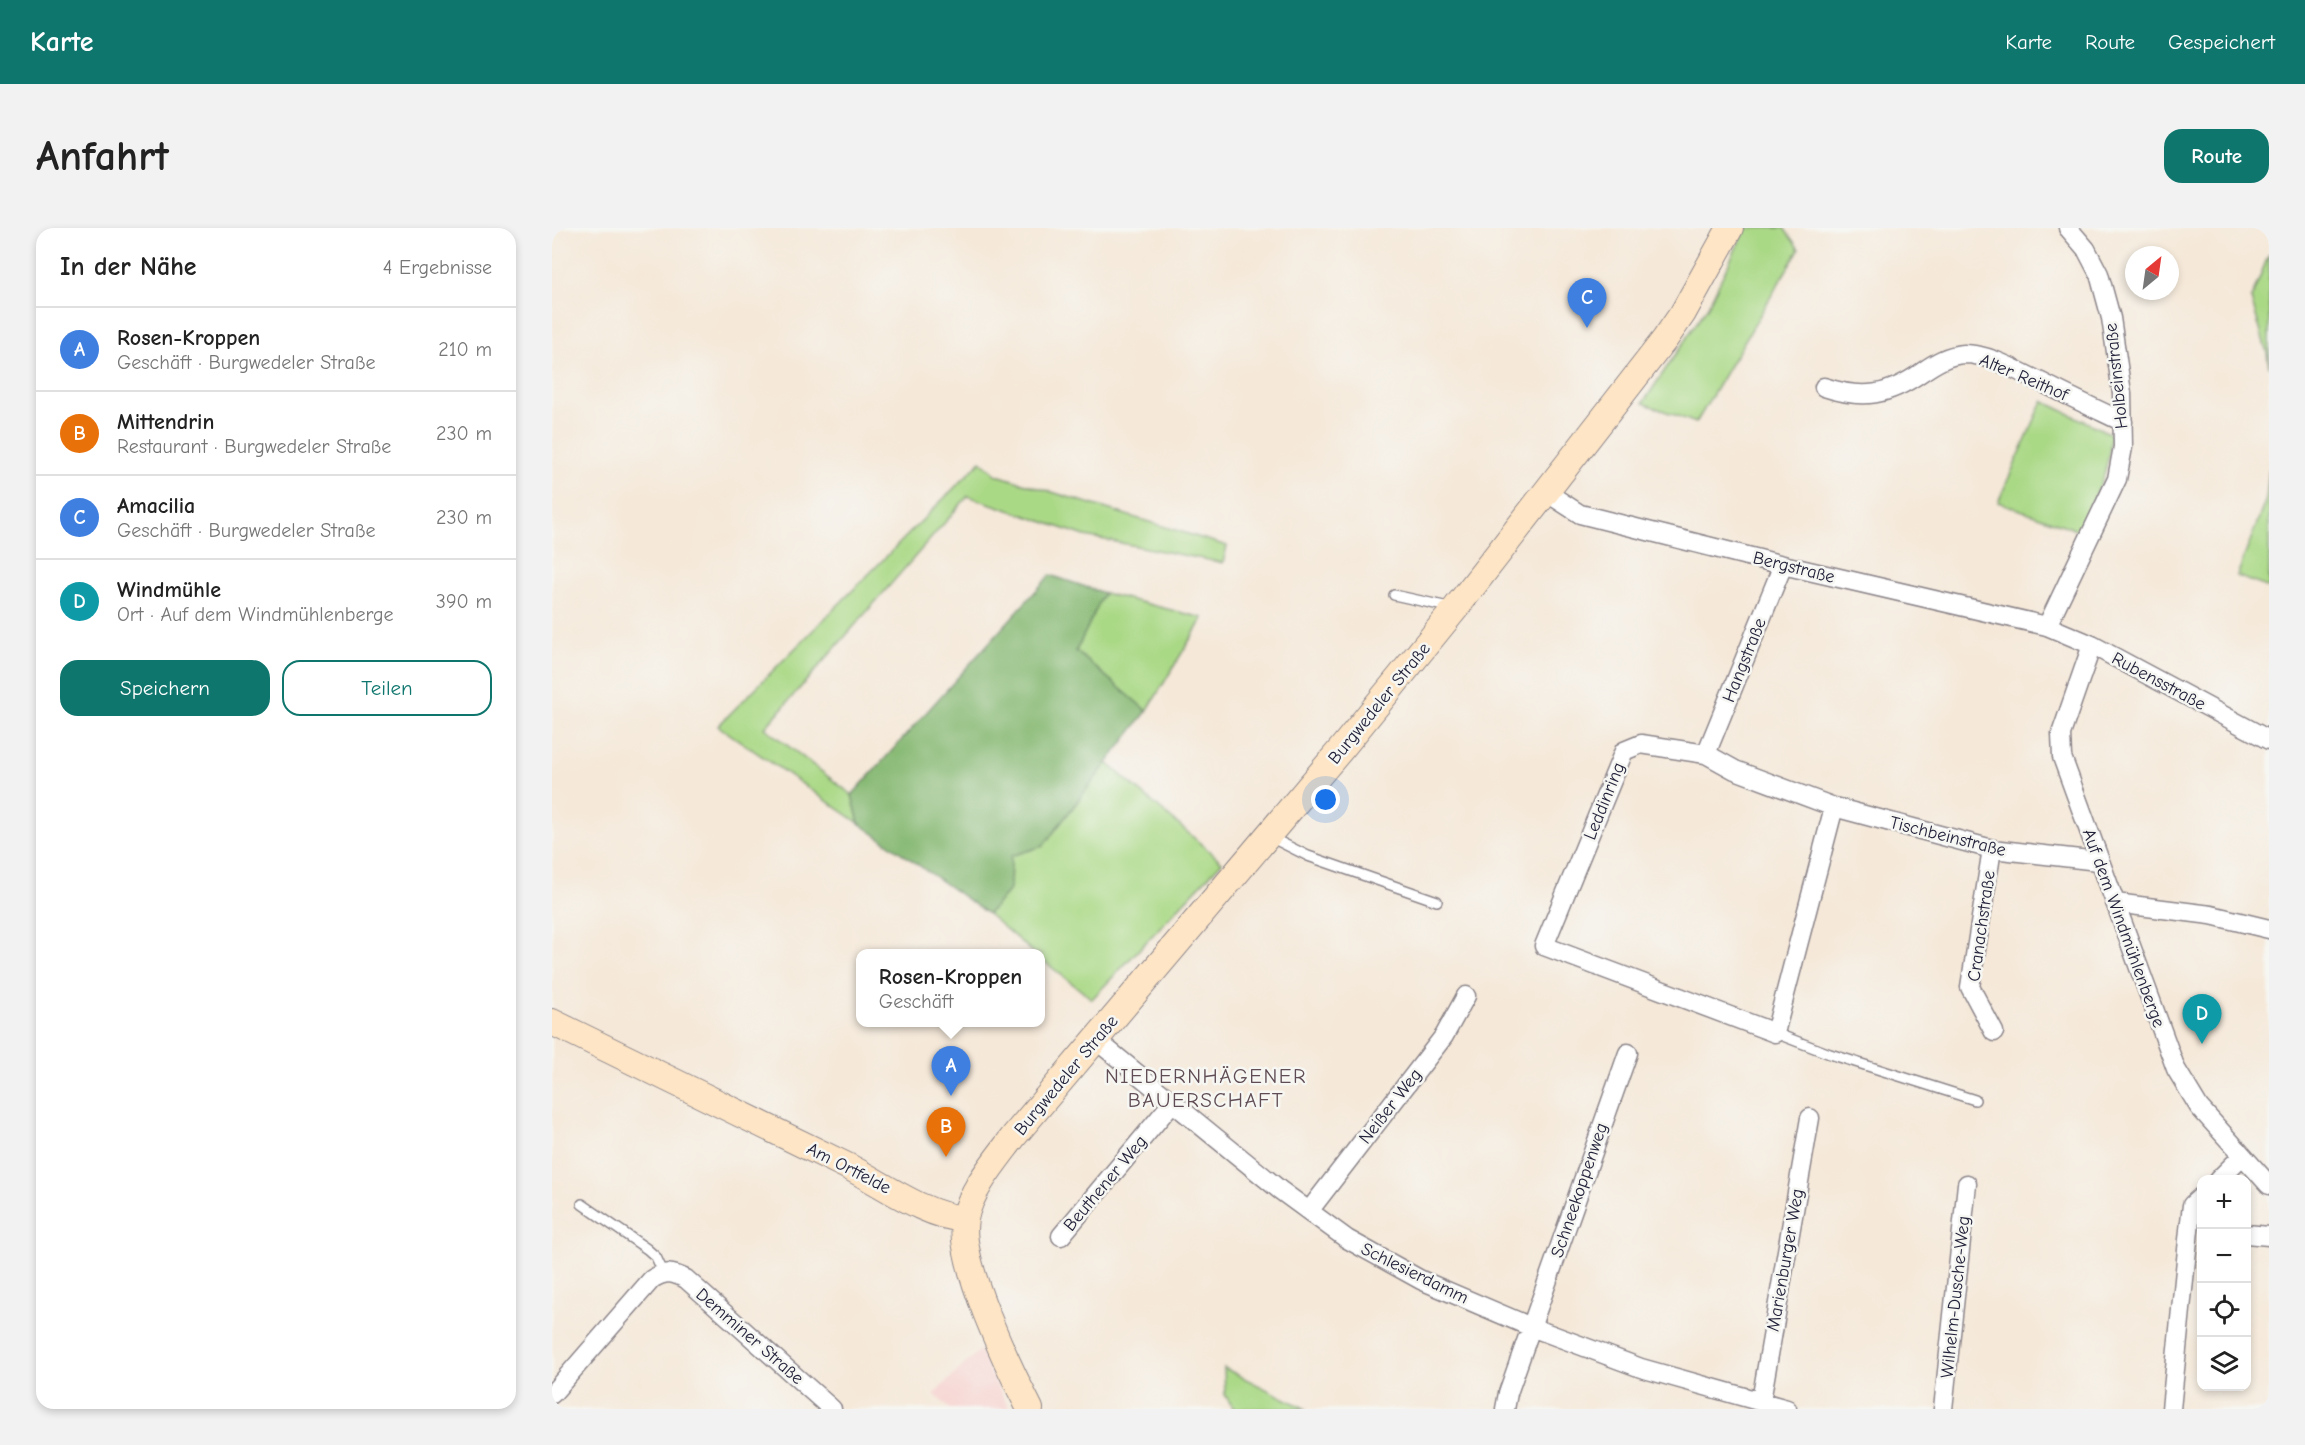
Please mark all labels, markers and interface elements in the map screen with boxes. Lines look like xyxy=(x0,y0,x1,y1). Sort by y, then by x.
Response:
text: Karte xyxy=(30,26,94,58)
text: Karte xyxy=(2005,30,2052,54)
text: Route xyxy=(2085,30,2135,54)
text: Gespeichert xyxy=(2168,30,2275,54)
button: Route xyxy=(2164,129,2269,183)
text: Anfahrt xyxy=(36,132,169,181)
north arrow xyxy=(2125,246,2179,300)
text: In der Nähe xyxy=(60,252,197,282)
text: 4 Ergebnisse xyxy=(383,256,492,279)
pin: C xyxy=(1568,279,1606,328)
street label: Holbeinstraße xyxy=(2100,322,2133,430)
text: Rosen-Kroppen xyxy=(117,325,260,351)
text: A xyxy=(74,338,85,361)
text: 210 m xyxy=(438,338,492,361)
street label: Alter Reithof xyxy=(1976,349,2072,406)
text: Geschäft · Burgwedeler Straße xyxy=(117,351,375,374)
text: Mittendrin xyxy=(117,409,214,435)
text: B xyxy=(73,422,86,445)
text: 230 m xyxy=(436,422,492,445)
text: Restaurant · Burgwedeler Straße xyxy=(117,435,391,458)
text: Amacilia xyxy=(117,493,195,519)
text: C xyxy=(73,506,86,529)
text: 230 m xyxy=(436,506,492,529)
text: Geschäft · Burgwedeler Straße xyxy=(117,519,375,542)
street label: Bergstraße xyxy=(1751,547,1837,588)
text: Windmühle xyxy=(117,577,221,603)
text: D xyxy=(73,590,86,613)
text: 390 m xyxy=(436,590,492,613)
text: Ort · Auf dem Windmühlenberge xyxy=(117,603,394,626)
street label: Hangstraße xyxy=(1718,615,1771,705)
street label: Burgwedeler Straße xyxy=(1324,638,1435,768)
street label: Rubensstraße xyxy=(2108,648,2209,715)
button: Speichern xyxy=(60,660,270,716)
button: Teilen xyxy=(282,660,492,716)
street label: Leddinring xyxy=(1579,759,1629,843)
your location xyxy=(1311,785,1340,814)
street label: Tischbeinstraße xyxy=(1888,812,2008,861)
street label: Auf dem Windmühlenberge xyxy=(2078,826,2169,1030)
street label: Cranachstraße xyxy=(1963,869,2000,983)
popup xyxy=(856,949,1045,1027)
text: Rosen-Kroppen xyxy=(879,964,1022,990)
text: Geschäft xyxy=(879,990,953,1013)
pin: D xyxy=(2182,994,2222,1044)
street label: Burgwedeler Straße xyxy=(1010,1011,1123,1140)
pin: A xyxy=(932,1046,970,1096)
district label: NIEDERNHÄGENER BAUERSCHAFT xyxy=(1105,1064,1307,1112)
street label: Neißer Weg xyxy=(1355,1065,1426,1148)
pin: B xyxy=(926,1108,966,1157)
street label: Schneekoppenweg xyxy=(1547,1120,1612,1260)
street label: Beuthener Weg xyxy=(1059,1131,1151,1235)
street label: Am Ortfelde xyxy=(803,1138,894,1199)
map controls xyxy=(2197,1175,2251,1391)
button: + xyxy=(2197,1175,2251,1229)
street label: Marienburger Weg xyxy=(1763,1187,1808,1333)
street label: Wilhelm-Dusche-Weg xyxy=(1937,1215,1974,1379)
button: − xyxy=(2197,1229,2251,1283)
street label: Schlesierdamm xyxy=(1358,1238,1472,1309)
button: locate xyxy=(2197,1283,2251,1337)
street label: Demminer Straße xyxy=(691,1284,808,1389)
button: layers xyxy=(2197,1337,2251,1391)

